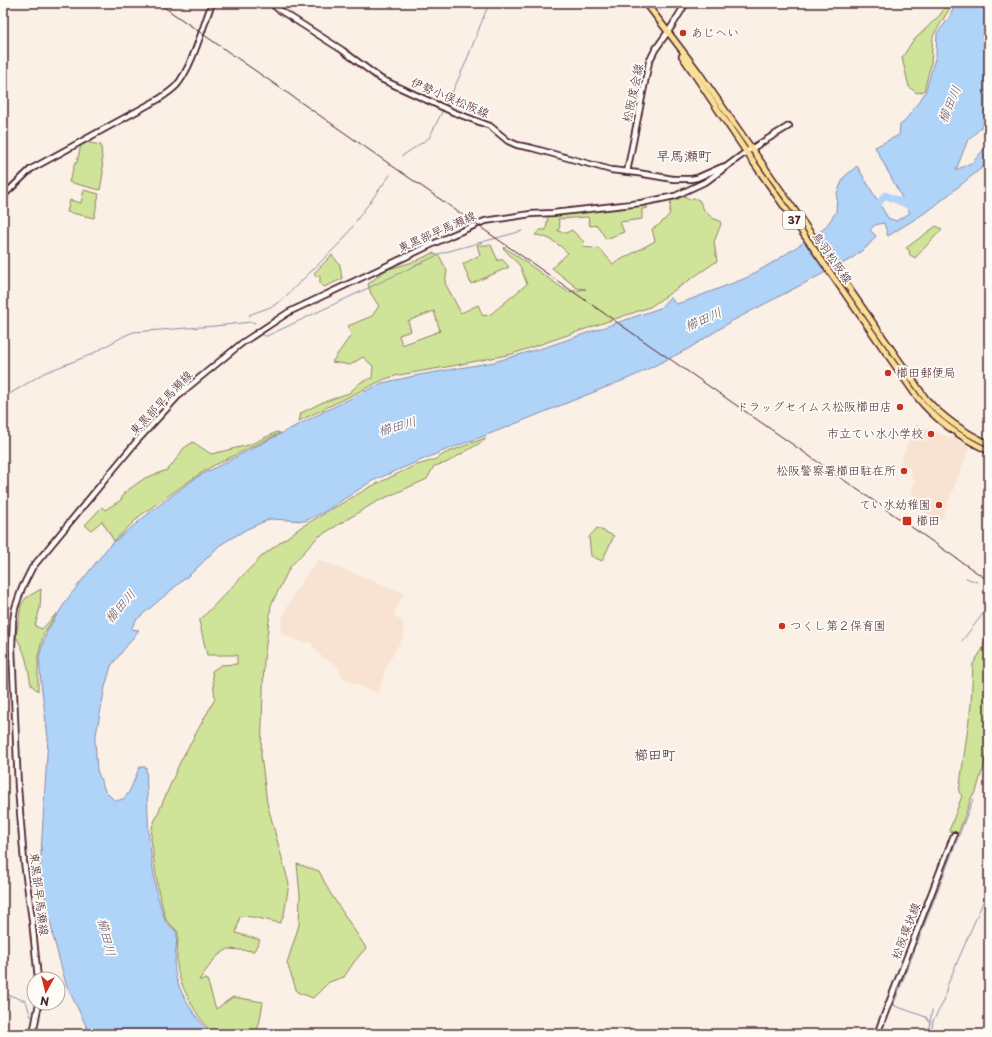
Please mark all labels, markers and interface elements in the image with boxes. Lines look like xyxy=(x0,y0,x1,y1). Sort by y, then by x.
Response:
place label: あじへい xyxy=(691,23,739,41)
marker: あじへい xyxy=(678,28,688,38)
street label: 松阪度会線 xyxy=(617,62,647,124)
street label: 伊勢小俣松阪線 xyxy=(408,72,493,122)
water label: 櫛田川 xyxy=(932,82,965,125)
district label: 早馬瀬町 xyxy=(656,145,712,166)
street label: 東黒部早馬瀬線 xyxy=(395,206,479,256)
road number: 37 xyxy=(783,211,805,229)
street label: 鳥羽松阪線 xyxy=(808,228,857,287)
water label: 櫛田川 xyxy=(681,302,724,335)
place label: 櫛田郵便局 xyxy=(896,363,956,381)
street label: 東黒部早馬瀬線 xyxy=(125,366,196,439)
marker: 櫛田郵便局 xyxy=(883,368,893,378)
place label: ドラッグセイムス松阪櫛田店 xyxy=(736,397,892,415)
marker: ドラッグセイムス松阪櫛田店 xyxy=(895,402,905,412)
water label: 櫛田川 xyxy=(375,411,418,440)
place label: 市立てい水小学校 xyxy=(827,424,923,442)
marker: 市立てい水小学校 xyxy=(926,429,936,439)
place label: 松阪警察署櫛田駐在所 xyxy=(776,461,896,479)
marker: 松阪警察署櫛田駐在所 xyxy=(899,466,909,476)
place label: てい水幼稚園 xyxy=(859,495,931,513)
marker: てい水幼稚園 xyxy=(934,500,944,510)
place label: 櫛田 xyxy=(916,511,940,529)
marker: 櫛田 xyxy=(901,515,913,527)
water label: 櫛田川 xyxy=(100,585,140,627)
place label: つくし第２保育園 xyxy=(790,616,886,634)
marker: つくし第２保育園 xyxy=(777,621,787,631)
district label: 櫛田町 xyxy=(634,744,676,765)
street label: 東黒部早馬瀬線 xyxy=(26,851,54,937)
street label: 松阪環状線 xyxy=(886,899,924,962)
water label: 櫛田川 xyxy=(94,916,121,958)
north arrow xyxy=(26,971,66,1011)
text: N xyxy=(39,992,50,1010)

